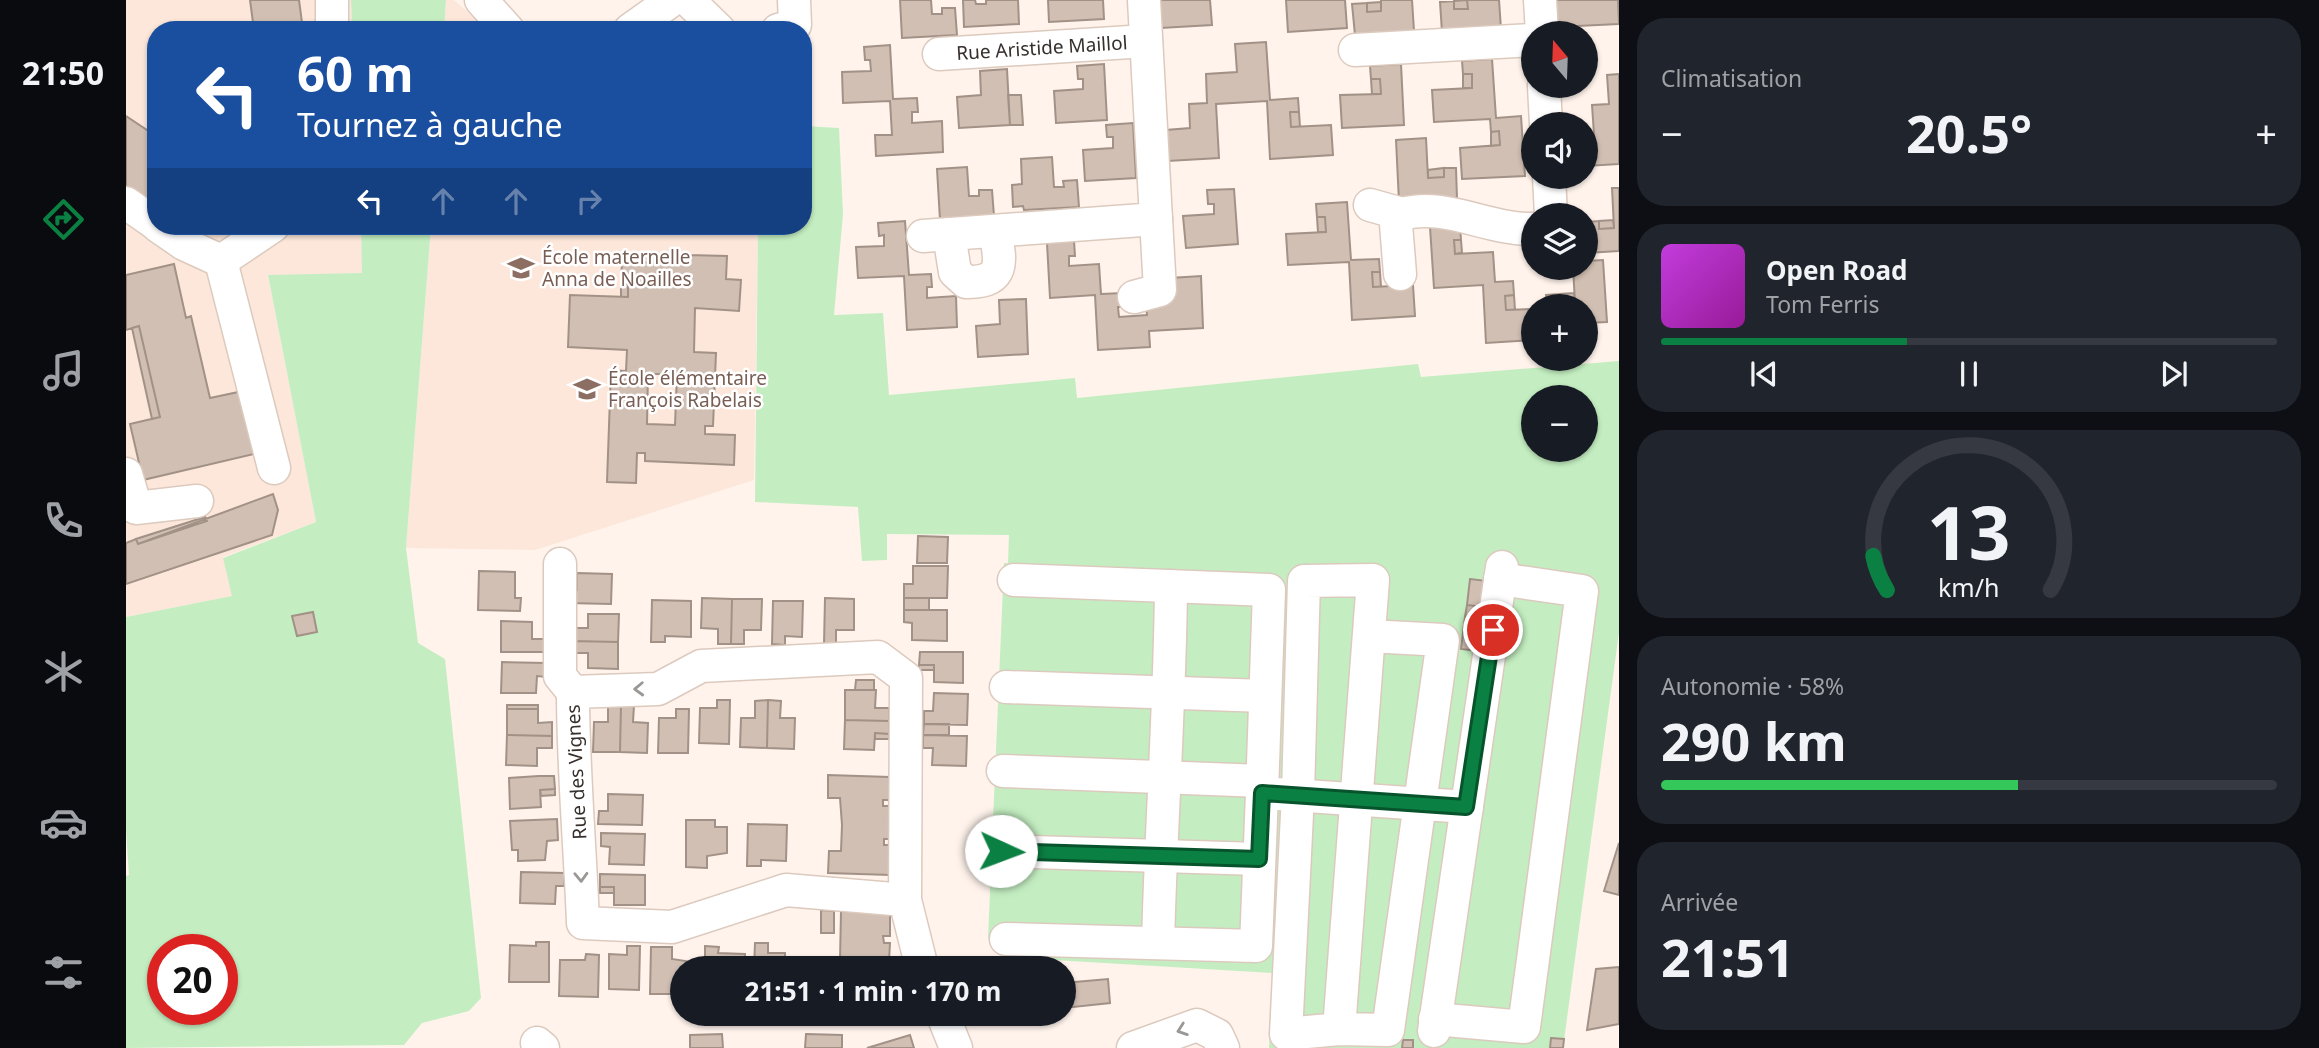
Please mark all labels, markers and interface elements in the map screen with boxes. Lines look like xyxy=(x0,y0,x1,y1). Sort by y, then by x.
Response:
north arrow xyxy=(1521,21,1598,98)
map controls xyxy=(1521,21,1598,462)
street label: Rue Aristide Maillol xyxy=(955,29,1128,66)
text: 60 m xyxy=(297,40,414,106)
icon: left xyxy=(182,49,273,140)
text: 21:50 xyxy=(22,51,104,94)
text: Climatisation xyxy=(1661,62,1802,94)
text: 20.5° xyxy=(1906,97,2032,168)
text: Tournez à gauche xyxy=(297,103,563,146)
text: − xyxy=(1661,107,1683,159)
text: + xyxy=(2255,107,2277,159)
button: sound xyxy=(1521,112,1598,189)
icon: left xyxy=(351,182,389,220)
icon: ahead xyxy=(424,182,462,220)
icon: ahead xyxy=(497,182,535,220)
icon: right xyxy=(570,182,608,220)
icon: directions xyxy=(39,195,88,244)
button: layers xyxy=(1521,203,1598,280)
place label: École maternelle Anna de Noailles xyxy=(542,244,692,292)
text: Open Road xyxy=(1766,252,1908,288)
school or university icon: École maternelle Anna de Noailles xyxy=(506,253,536,283)
text: Tom Ferris xyxy=(1766,288,1879,320)
button: + xyxy=(1521,294,1598,371)
icon: music xyxy=(39,346,88,395)
icon: previous xyxy=(1745,355,1783,393)
icon: pause xyxy=(1950,355,1988,393)
icon: next xyxy=(2155,355,2193,393)
place label: École élémentaire François Rabelais xyxy=(608,365,767,413)
school or university icon: École élémentaire François Rabelais xyxy=(572,374,602,404)
button: − xyxy=(1521,385,1598,462)
text: 13 xyxy=(1927,482,2011,581)
icon: phone xyxy=(39,496,88,545)
text: km/h xyxy=(1938,570,2000,604)
pin xyxy=(1463,600,1523,660)
icon: arrive xyxy=(1474,611,1512,649)
icon: climate xyxy=(39,647,88,696)
text: Autonomie · 58% xyxy=(1661,670,1844,702)
one-way arrow xyxy=(633,682,644,697)
street label: Rue des Vignes xyxy=(559,704,593,840)
text: 290 km xyxy=(1661,705,1847,776)
icon: car xyxy=(39,798,88,847)
position arrow xyxy=(964,814,1038,888)
one-way arrow xyxy=(574,872,589,883)
text: Arrivée xyxy=(1661,886,1738,918)
text: 21:51 xyxy=(1661,921,1795,992)
speed limit sign: 20 xyxy=(147,934,238,1025)
icon: filters xyxy=(39,948,88,997)
text: 21:51 · 1 min · 170 m xyxy=(745,973,1001,1009)
one-way arrow xyxy=(1176,1022,1189,1036)

